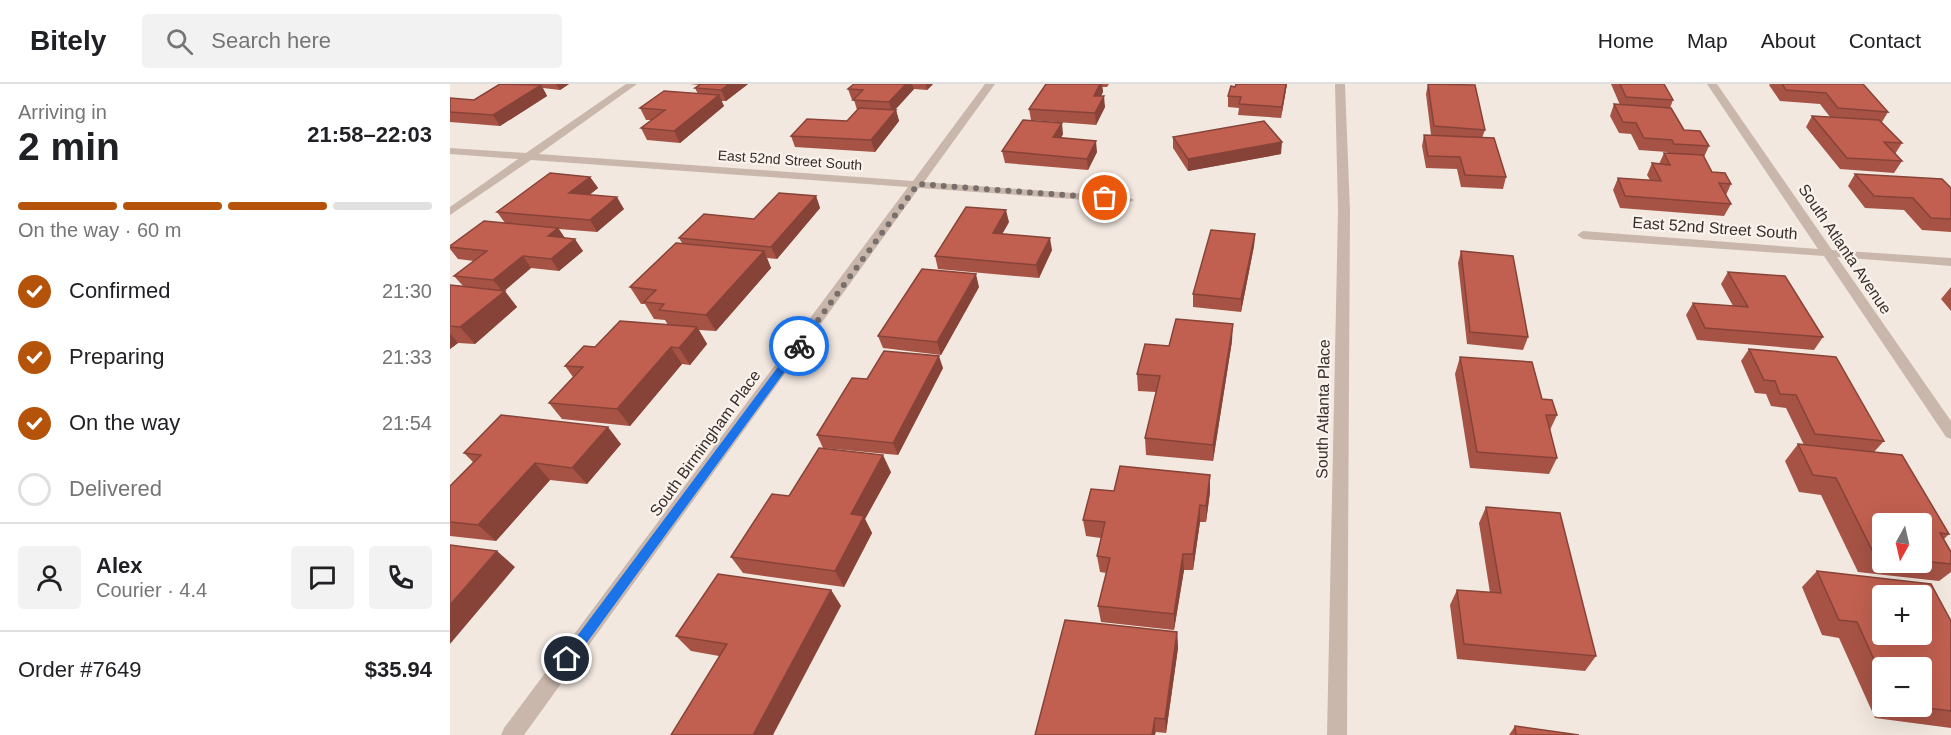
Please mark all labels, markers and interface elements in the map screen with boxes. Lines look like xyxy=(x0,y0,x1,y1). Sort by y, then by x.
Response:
search box xyxy=(142,14,562,68)
text: Bitely xyxy=(30,25,106,56)
icon: search xyxy=(163,25,196,58)
text: Search here xyxy=(211,28,331,53)
text: Home xyxy=(1598,29,1654,52)
text: Map xyxy=(1687,29,1728,52)
text: About xyxy=(1761,29,1816,52)
text: Contact xyxy=(1849,29,1921,52)
text: Arriving in xyxy=(18,101,107,123)
text: 21:58–22:03 xyxy=(307,122,432,147)
text: 2 min xyxy=(18,125,120,168)
street label: East 52nd Street South xyxy=(717,147,863,173)
pin xyxy=(1079,172,1130,223)
icon: bag xyxy=(1088,181,1121,214)
street label: South Atlanta Avenue xyxy=(1795,181,1895,317)
street label: East 52nd Street South xyxy=(1632,214,1798,242)
text: On the way · 60 m xyxy=(18,219,181,241)
icon: check xyxy=(18,275,51,308)
text: Confirmed xyxy=(69,278,170,303)
text: 21:30 xyxy=(382,280,432,302)
courier xyxy=(769,316,829,376)
icon: bike xyxy=(783,330,816,363)
street label: South Atlanta Place xyxy=(1313,339,1333,479)
icon: check xyxy=(18,341,51,374)
text: Preparing xyxy=(69,344,164,369)
text: 21:33 xyxy=(382,346,432,368)
street label: South Birmingham Place xyxy=(646,367,764,519)
icon: check xyxy=(18,407,51,440)
text: On the way xyxy=(69,410,180,435)
text: 21:54 xyxy=(382,412,432,434)
text: Delivered xyxy=(69,476,162,501)
north arrow xyxy=(1872,513,1932,573)
map controls xyxy=(1872,513,1932,717)
button: person xyxy=(18,546,81,609)
button: chat xyxy=(291,546,354,609)
button: phone xyxy=(369,546,432,609)
text: Alex xyxy=(96,553,142,578)
text: Courier · 4.4 xyxy=(96,579,207,601)
button: + xyxy=(1872,585,1932,645)
pin xyxy=(541,633,592,684)
icon: home xyxy=(550,642,583,675)
text: Order #7649 xyxy=(18,657,142,682)
text: $35.94 xyxy=(365,657,432,682)
button: − xyxy=(1872,657,1932,717)

